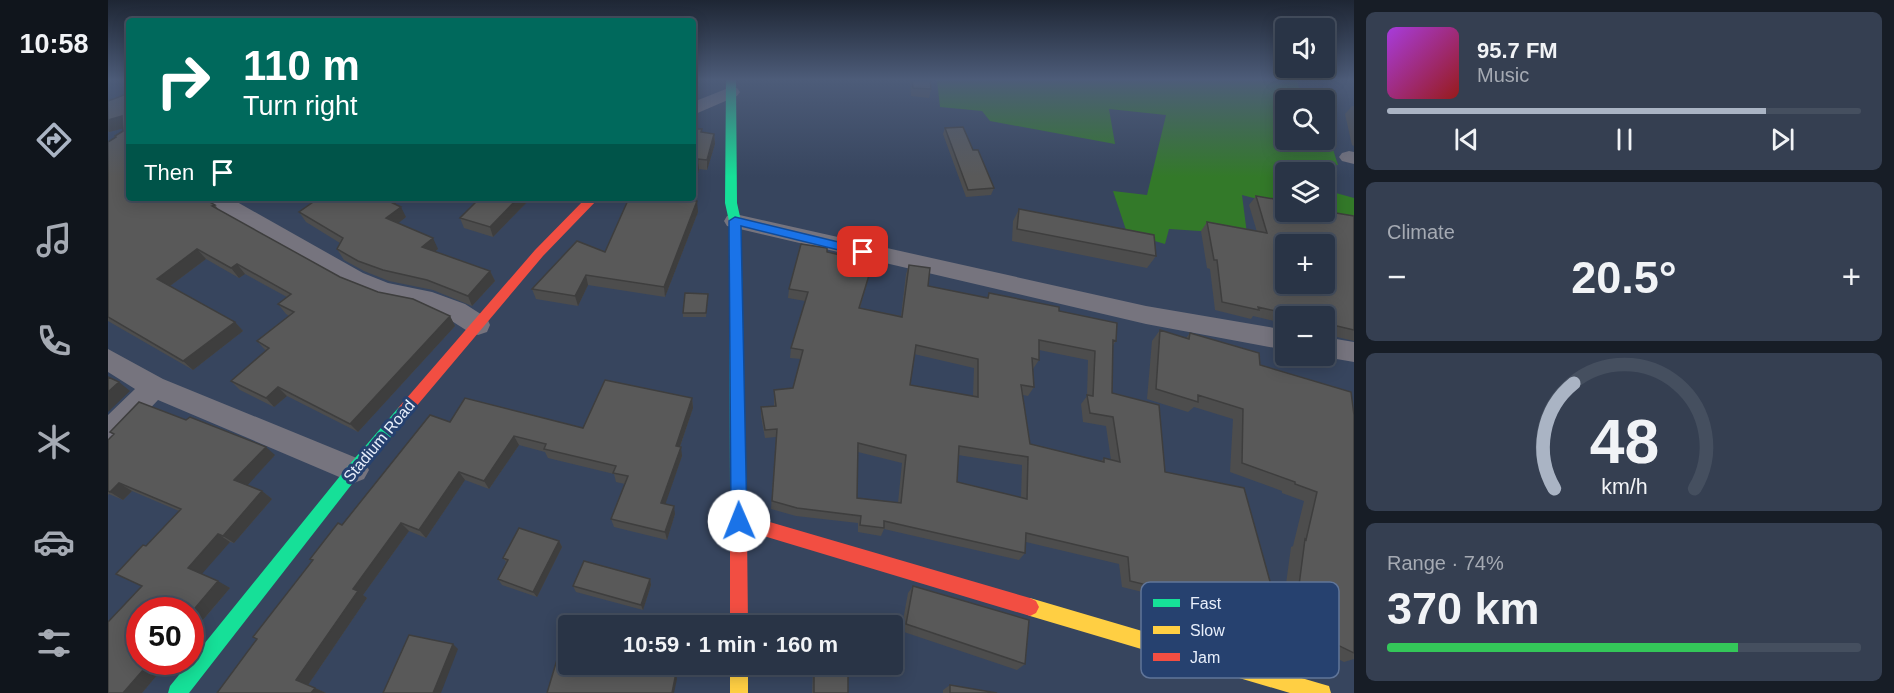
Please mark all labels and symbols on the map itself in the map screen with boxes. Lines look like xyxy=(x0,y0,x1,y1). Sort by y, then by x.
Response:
pin xyxy=(837,226,888,277)
street label: Stadium Road xyxy=(340,397,418,485)
position arrow xyxy=(707,489,771,553)
legend xyxy=(1141,582,1339,678)
text: Fast xyxy=(1190,595,1222,612)
speed limit sign: 50 xyxy=(126,597,204,675)
text: Slow xyxy=(1190,622,1225,639)
text: Jam xyxy=(1190,649,1220,666)

